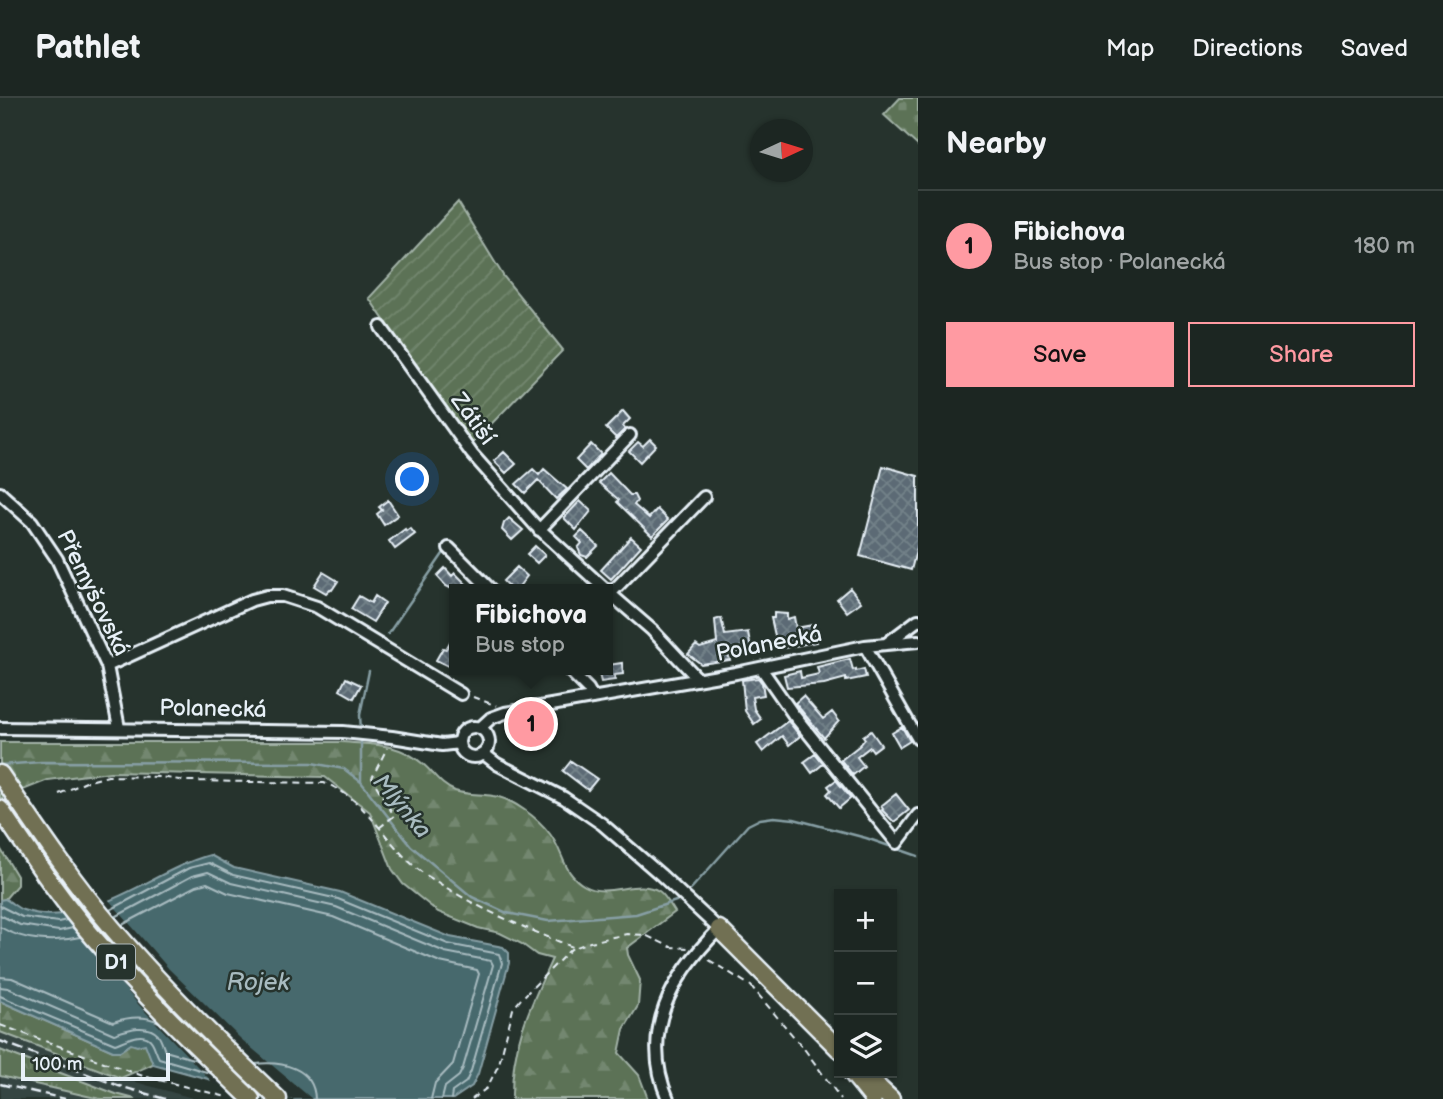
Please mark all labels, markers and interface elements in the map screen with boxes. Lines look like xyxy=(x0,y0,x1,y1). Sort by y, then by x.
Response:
text: Pathlet xyxy=(35,28,140,68)
text: Map xyxy=(1106,34,1154,63)
text: Directions xyxy=(1192,34,1303,63)
text: Saved xyxy=(1341,34,1408,63)
north arrow xyxy=(750,119,813,182)
text: Nearby xyxy=(946,126,1046,162)
text: Fibichova xyxy=(1013,217,1125,248)
text: 1 xyxy=(964,232,974,260)
text: 180 m xyxy=(1354,232,1415,260)
text: Bus stop · Polanecká xyxy=(1013,248,1226,276)
button: Save xyxy=(946,322,1174,387)
button: Share xyxy=(1188,322,1415,387)
street label: Zátiší xyxy=(444,387,502,451)
your location xyxy=(395,462,429,496)
street label: Přemyšovská xyxy=(50,525,136,661)
popup xyxy=(449,584,613,675)
text: Fibichova xyxy=(475,600,587,631)
street label: Polanecká xyxy=(714,620,824,668)
text: Bus stop xyxy=(475,631,565,659)
street label: Polanecká xyxy=(159,694,267,724)
pin: 1 xyxy=(508,698,554,750)
water label: Mlýnka xyxy=(367,768,437,844)
map controls xyxy=(834,889,897,1078)
button: + xyxy=(834,889,897,952)
road number: D1 xyxy=(97,944,135,980)
button: − xyxy=(834,952,897,1015)
water label: Rojek xyxy=(227,968,290,997)
button: layers xyxy=(834,1015,897,1078)
scale bar xyxy=(21,1050,170,1082)
text: 100 m xyxy=(32,1053,83,1076)

